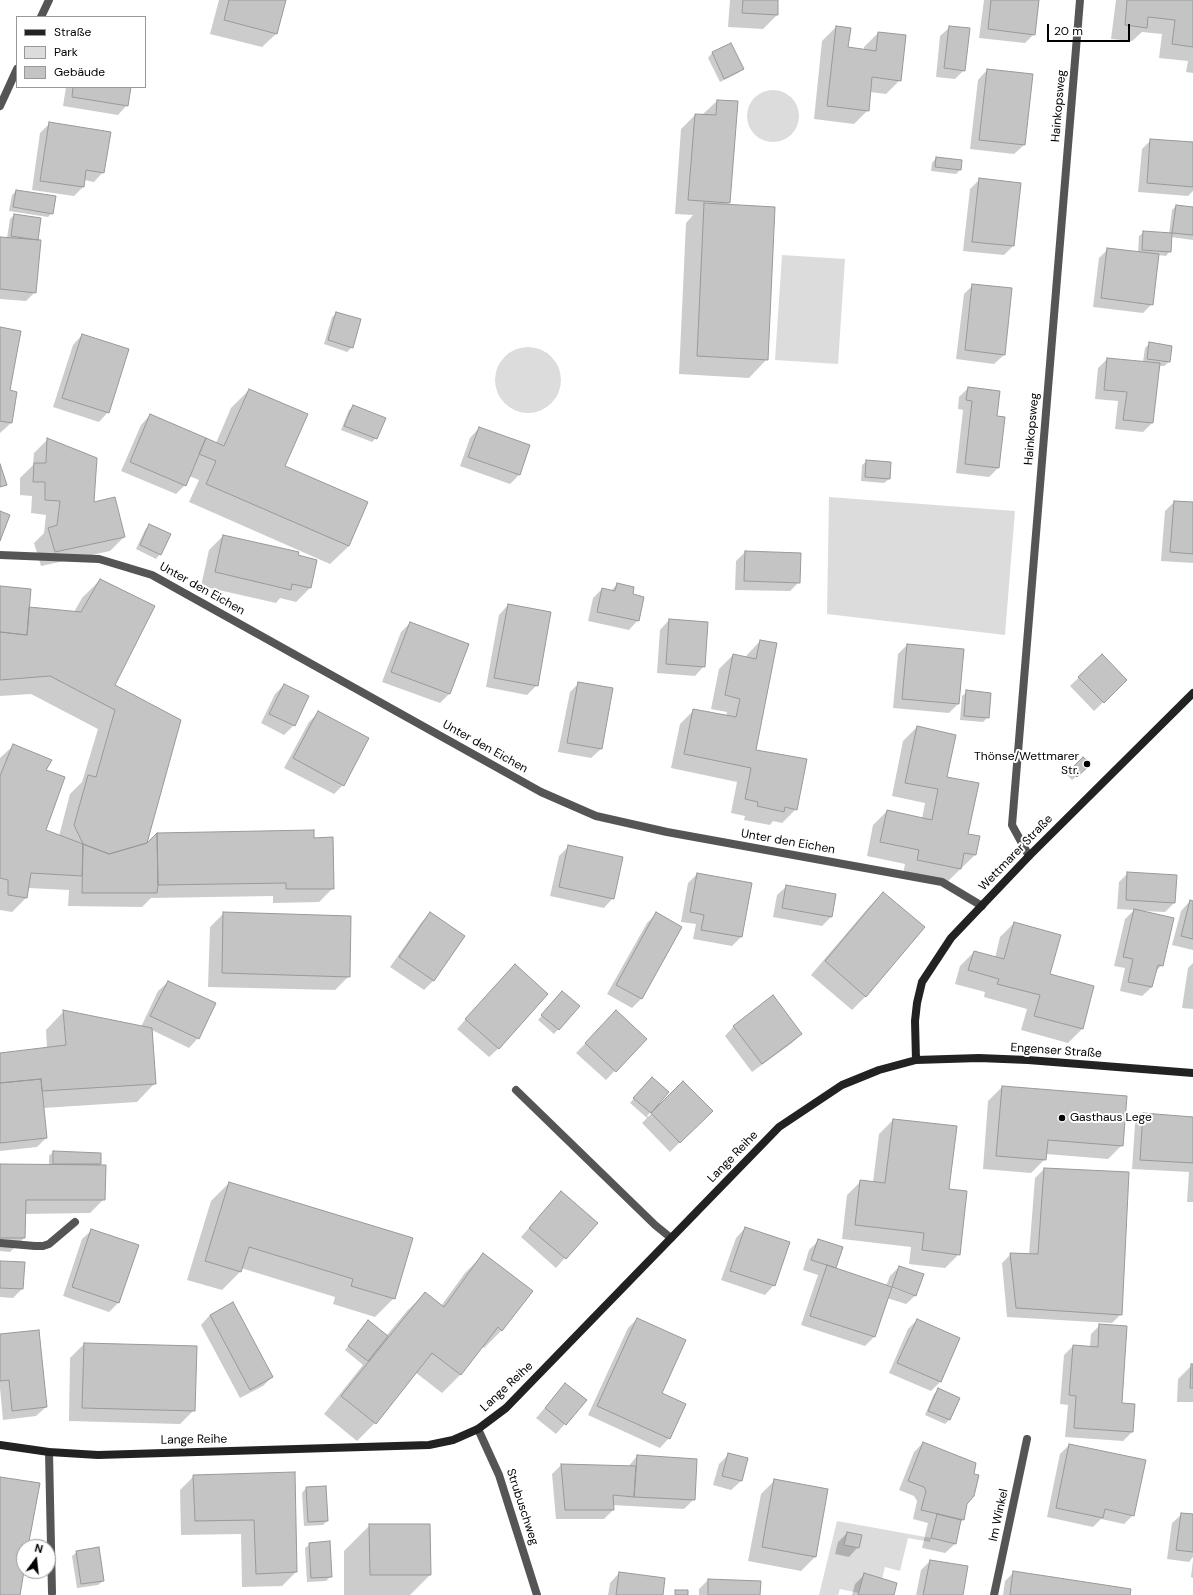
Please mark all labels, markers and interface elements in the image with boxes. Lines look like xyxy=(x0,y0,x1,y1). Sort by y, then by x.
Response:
legend xyxy=(16,16,146,88)
scale bar xyxy=(1049,16,1132,42)
text: 20 m xyxy=(1054,23,1083,39)
text: Straße xyxy=(54,24,91,40)
text: Park xyxy=(54,44,78,60)
text: Gebäude xyxy=(54,64,105,80)
street label: Hainkopsweg xyxy=(1049,69,1069,143)
street label: Hainkopsweg xyxy=(1022,392,1042,466)
street label: Unter den Eichen xyxy=(157,560,247,618)
street label: Unter den Eichen xyxy=(440,718,530,776)
place label: Thönse/Wettmarer Str. xyxy=(974,750,1079,778)
marker: Thönse/Wettmarer Str. xyxy=(1082,759,1092,769)
street label: Wettmarer Straße xyxy=(976,812,1056,894)
street label: Unter den Eichen xyxy=(740,827,836,857)
street label: Engenser Straße xyxy=(1010,1041,1102,1061)
place label: Gasthaus Lege xyxy=(1070,1111,1152,1125)
marker: Gasthaus Lege xyxy=(1057,1113,1067,1123)
street label: Lange Reihe xyxy=(705,1128,761,1186)
street label: Lange Reihe xyxy=(478,1359,536,1415)
street label: Lange Reihe xyxy=(161,1432,227,1448)
street label: Strubuschweg xyxy=(503,1467,541,1547)
street label: Im Winkel xyxy=(986,1487,1012,1543)
north arrow xyxy=(16,1539,56,1579)
text: N xyxy=(33,1541,45,1556)

